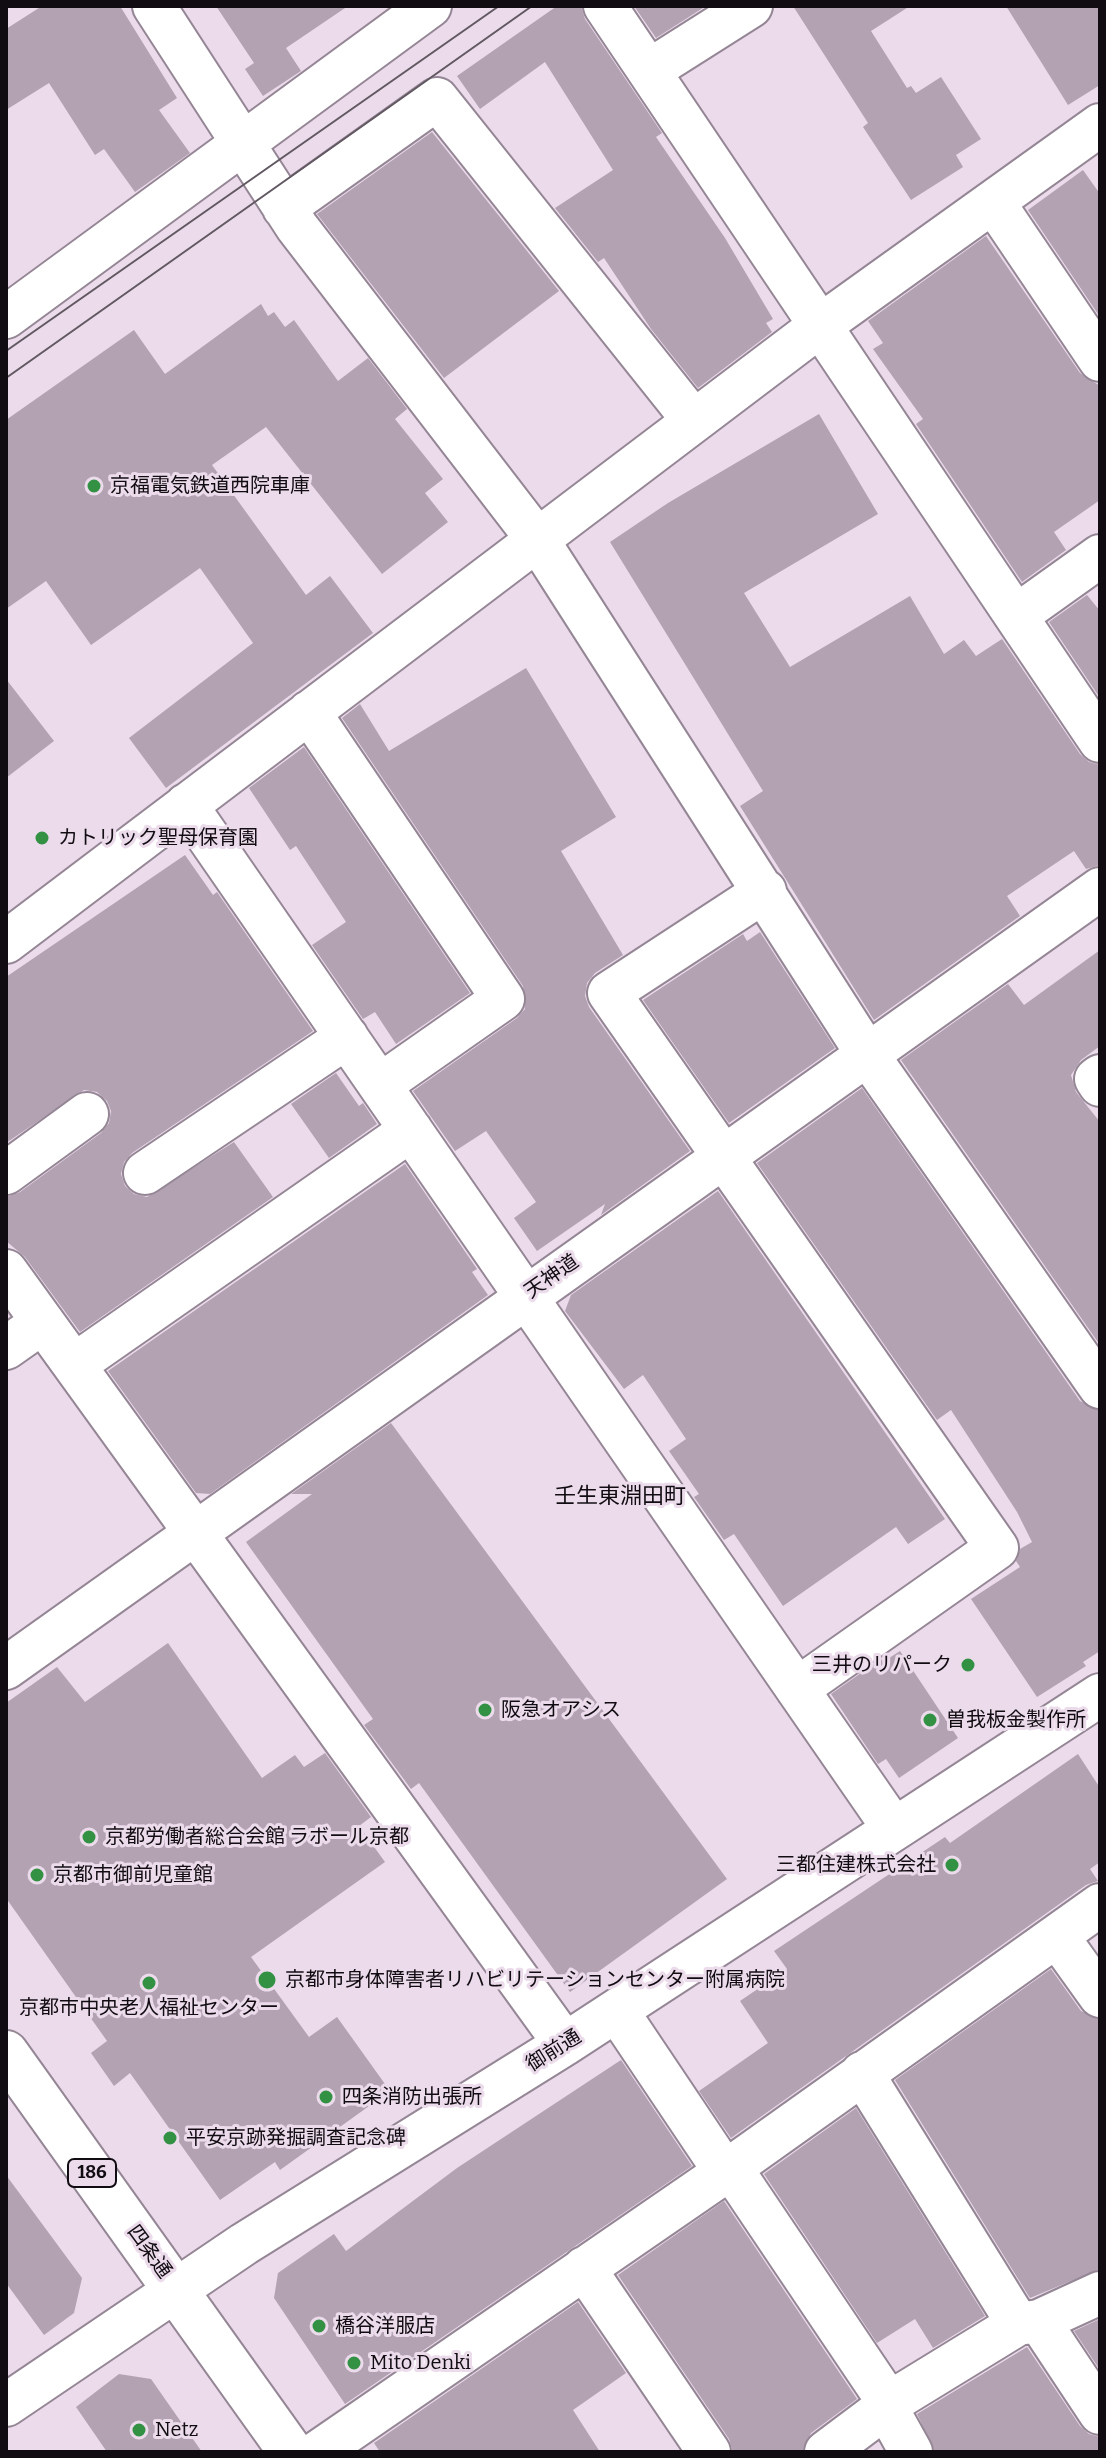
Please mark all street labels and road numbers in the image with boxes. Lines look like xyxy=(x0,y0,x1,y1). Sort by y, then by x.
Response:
street label: 天神道 xyxy=(521,1250,583,1304)
street label: 御前通 xyxy=(522,2025,586,2077)
road number: 186 xyxy=(68,2159,116,2187)
street label: 四条通 xyxy=(122,2221,176,2283)

